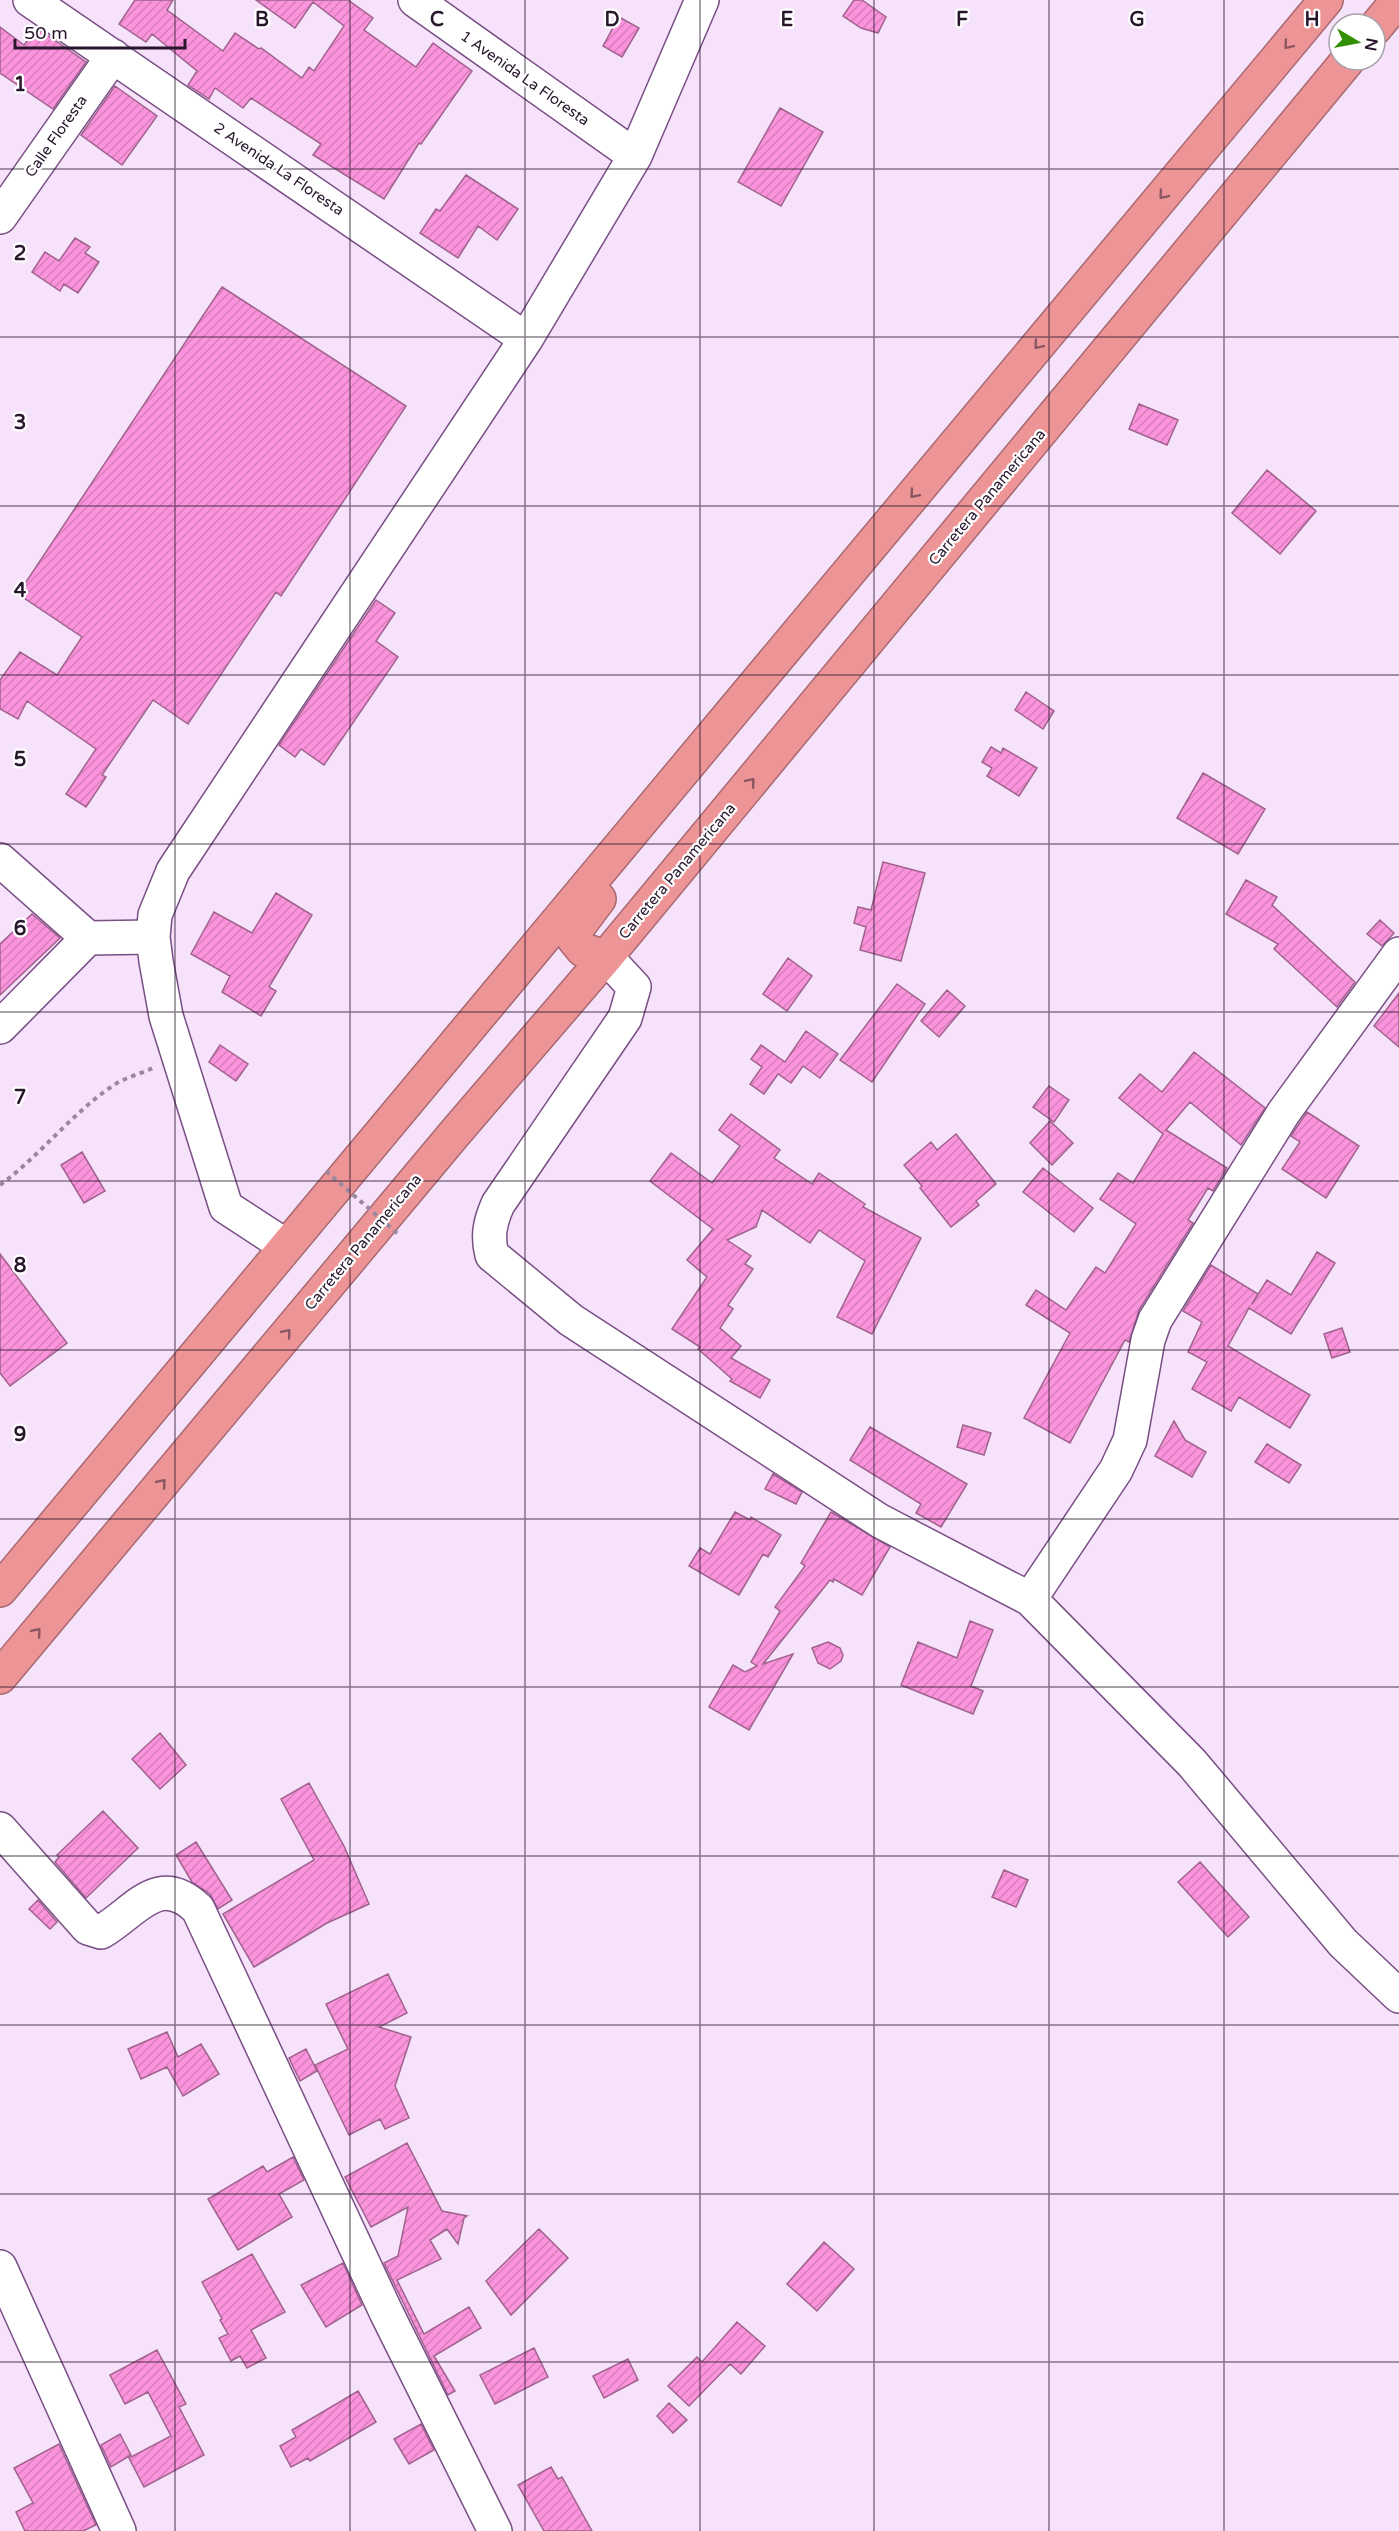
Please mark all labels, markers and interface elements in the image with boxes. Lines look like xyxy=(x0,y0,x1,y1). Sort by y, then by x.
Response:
text: B xyxy=(255,8,269,32)
text: C xyxy=(430,8,444,32)
text: D xyxy=(604,8,620,32)
text: E xyxy=(781,8,794,32)
text: F xyxy=(956,8,968,32)
text: G xyxy=(1129,8,1145,32)
text: H xyxy=(1304,8,1320,32)
scale bar xyxy=(15,12,184,50)
north arrow xyxy=(1327,12,1387,72)
text: 50 m xyxy=(24,22,68,44)
street label: 1 Avenida La Floresta xyxy=(457,27,593,129)
text: N xyxy=(1360,36,1382,52)
one-way arrow xyxy=(1284,38,1295,49)
text: 1 xyxy=(14,73,26,97)
street label: Calle Floresta xyxy=(21,92,91,180)
street label: 2 Avenida La Floresta xyxy=(210,119,348,219)
one-way arrow xyxy=(1160,188,1171,199)
text: 2 xyxy=(14,242,26,266)
one-way arrow xyxy=(1035,338,1046,349)
text: 3 xyxy=(14,411,26,435)
street label: Carretera Panamericana xyxy=(925,425,1049,569)
one-way arrow xyxy=(910,487,921,498)
text: 4 xyxy=(14,579,27,603)
text: 5 xyxy=(14,748,26,772)
one-way arrow xyxy=(743,778,754,789)
street label: Carretera Panamericana xyxy=(615,799,739,943)
text: 6 xyxy=(14,917,26,941)
text: 7 xyxy=(14,1086,26,1110)
street label: Carretera Panamericana xyxy=(301,1170,425,1314)
text: 8 xyxy=(14,1254,26,1278)
one-way arrow xyxy=(280,1329,291,1340)
text: 9 xyxy=(14,1423,26,1447)
one-way arrow xyxy=(155,1479,166,1490)
one-way arrow xyxy=(30,1628,41,1639)

